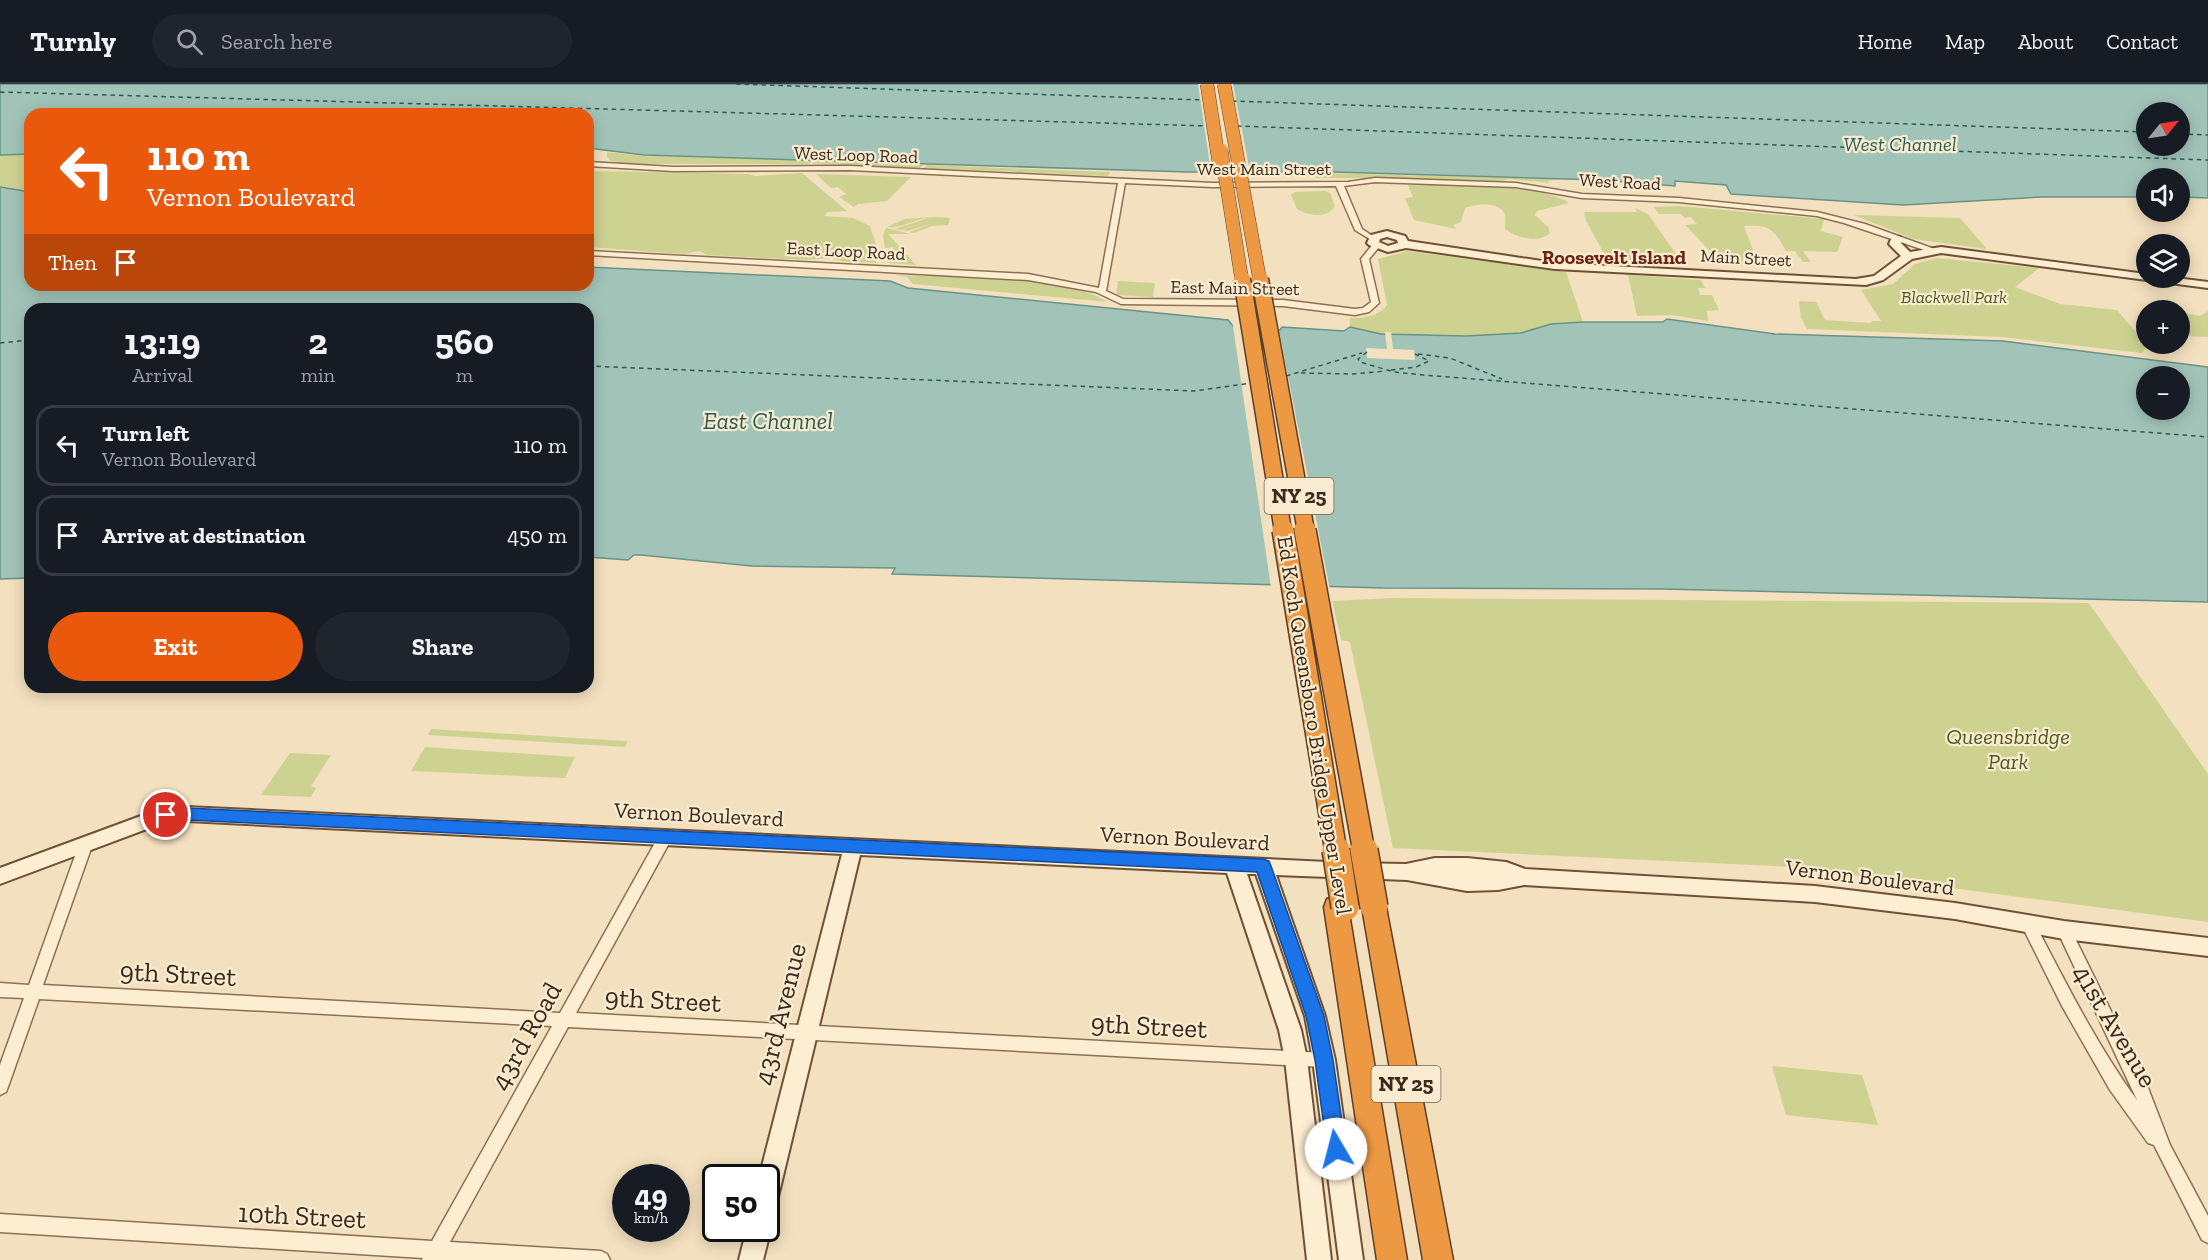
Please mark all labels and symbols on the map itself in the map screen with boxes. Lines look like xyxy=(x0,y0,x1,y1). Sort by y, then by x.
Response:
north arrow xyxy=(2136,102,2190,156)
water label: West Channel xyxy=(1844,132,1956,156)
street label: West Loop Road xyxy=(794,142,918,168)
street label: West Main Street xyxy=(1197,158,1331,180)
street label: West Road xyxy=(1579,169,1662,195)
street label: East Loop Road xyxy=(786,237,906,265)
district label: Roosevelt Island xyxy=(1542,245,1687,269)
street label: Main Street xyxy=(1700,245,1792,271)
street label: East Main Street xyxy=(1170,276,1300,300)
park label: Blackwell Park xyxy=(1901,286,2007,308)
water label: East Channel xyxy=(703,406,833,435)
road number: NY 25 xyxy=(1264,478,1334,514)
street label: Ed Koch Queensboro Bridge Upper Level xyxy=(1271,534,1358,917)
park label: Queensbridge Park xyxy=(1946,723,2070,775)
pin xyxy=(140,789,191,840)
street label: Vernon Boulevard xyxy=(613,797,784,832)
street label: Vernon Boulevard xyxy=(1099,821,1270,856)
street label: Vernon Boulevard xyxy=(1783,854,1956,901)
street label: 43rd Avenue xyxy=(747,940,813,1088)
street label: 9th Street xyxy=(119,955,237,993)
street label: 41st Avenue xyxy=(2066,959,2164,1093)
street label: 43rd Road xyxy=(483,976,569,1095)
street label: 9th Street xyxy=(604,981,722,1019)
street label: 9th Street xyxy=(1090,1007,1208,1045)
road number: NY 25 xyxy=(1372,1066,1440,1102)
position arrow xyxy=(1304,1117,1368,1181)
speed limit sign: 50 xyxy=(702,1164,780,1242)
street label: 10th Street xyxy=(237,1197,367,1235)

